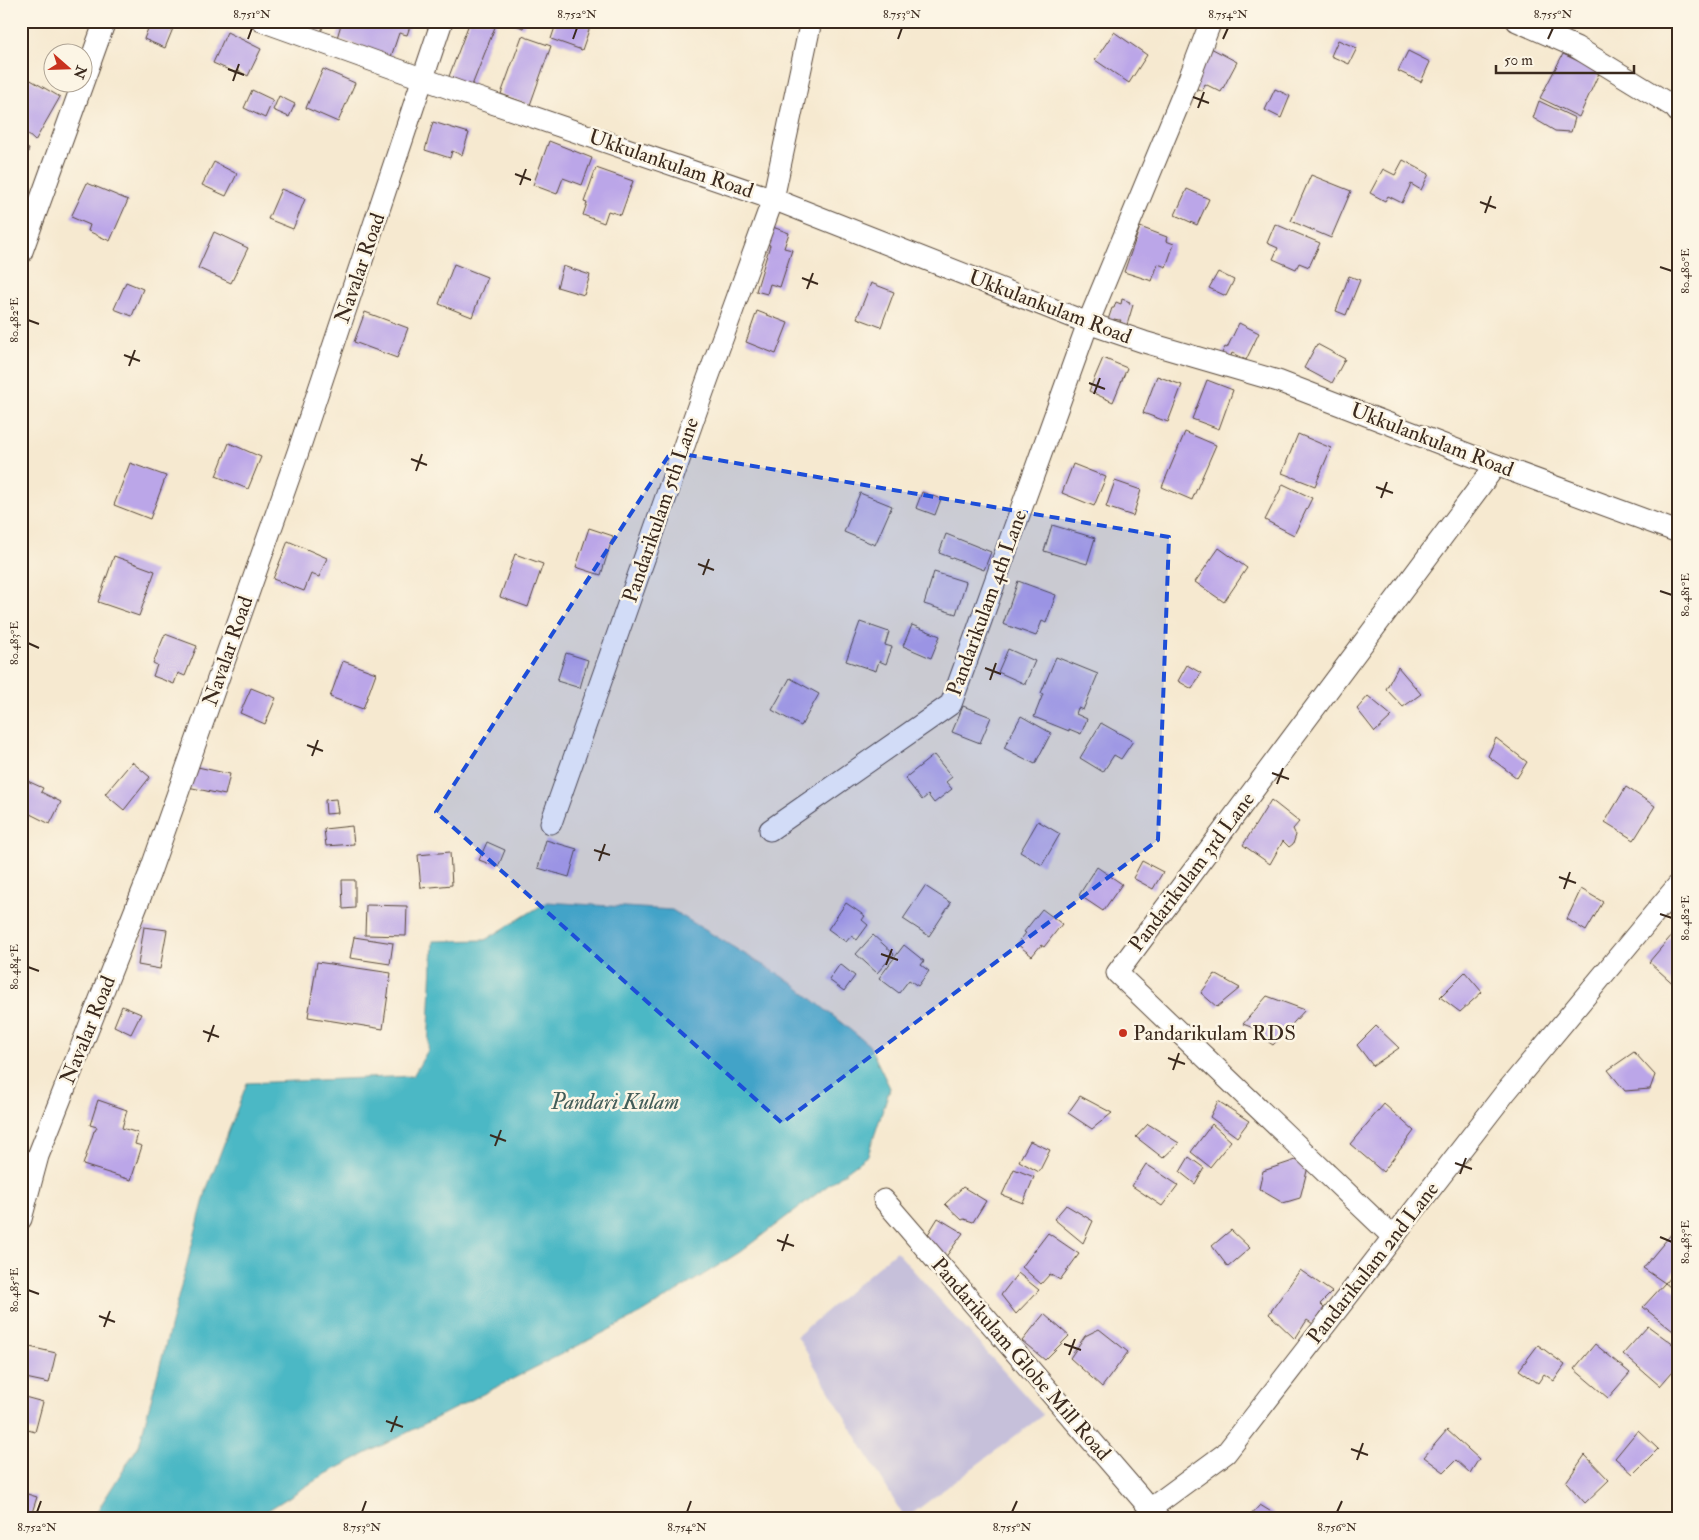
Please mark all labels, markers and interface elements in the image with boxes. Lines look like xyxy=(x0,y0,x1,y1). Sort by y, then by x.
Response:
text: 8.751°N xyxy=(233,7,271,22)
text: 8.752°N xyxy=(557,7,597,22)
text: 8.753°N xyxy=(883,7,921,22)
text: 8.754°N xyxy=(1208,7,1248,22)
text: 8.755°N xyxy=(1534,7,1573,22)
north arrow xyxy=(42,42,92,92)
scale bar xyxy=(1496,42,1634,74)
text: 50 m xyxy=(1504,51,1533,70)
text: N xyxy=(69,63,90,82)
street label: Ukkulankulam Road xyxy=(585,123,758,205)
street label: Navalar Road xyxy=(329,209,392,326)
text: 80.480°E xyxy=(1678,248,1693,294)
street label: Ukkulankulam Road xyxy=(965,263,1136,351)
text: 80.482°E xyxy=(7,297,22,343)
street label: Ukkulankulam Road xyxy=(1347,396,1518,484)
street label: Pandarikulam 5th Lane xyxy=(617,414,705,606)
street label: Pandarikulam 4th Lane xyxy=(941,506,1033,700)
text: 80.481°E xyxy=(1678,573,1693,617)
street label: Navalar Road xyxy=(197,592,260,709)
text: 80.483°E xyxy=(7,621,22,665)
street label: Pandarikulam 3rd Lane xyxy=(1123,787,1261,957)
text: 80.482°E xyxy=(1678,895,1693,941)
text: 80.484°E xyxy=(7,944,22,990)
street label: Navalar Road xyxy=(54,971,122,1088)
place label: Pandarikulam RDS xyxy=(1133,1020,1296,1047)
marker: Pandarikulam RDS xyxy=(1117,1027,1129,1039)
water label: Pandari Kulam xyxy=(550,1088,679,1116)
street label: Pandarikulam 2nd Lane xyxy=(1301,1176,1445,1350)
text: 80.483°E xyxy=(1678,1220,1693,1264)
street label: Pandarikulam Globe Mill Road xyxy=(925,1252,1117,1467)
text: 80.485°E xyxy=(7,1267,22,1312)
text: 8.752°N xyxy=(17,1520,57,1535)
text: 8.753°N xyxy=(343,1520,381,1535)
text: 8.754°N xyxy=(667,1520,707,1535)
text: 8.755°N xyxy=(993,1520,1032,1535)
text: 8.756°N xyxy=(1317,1520,1357,1535)

